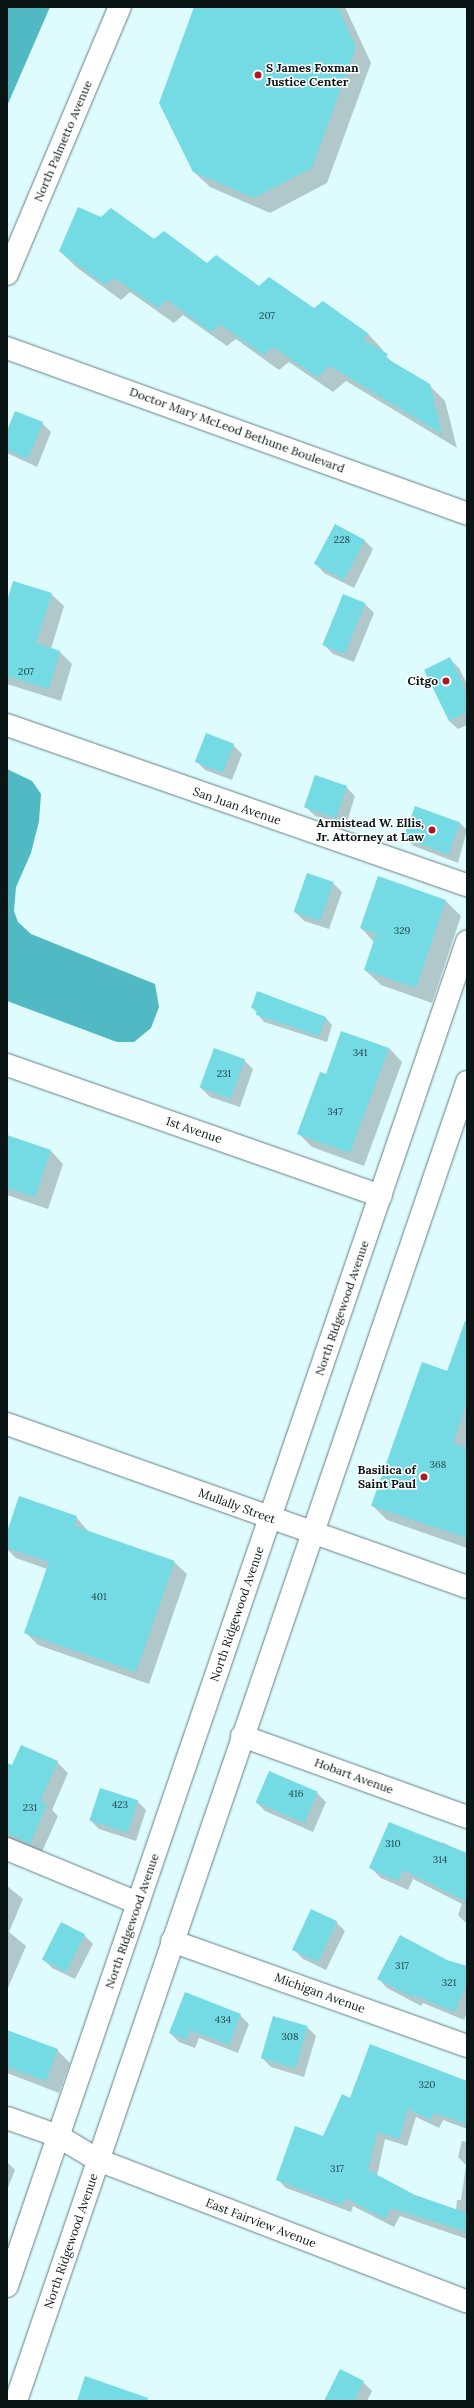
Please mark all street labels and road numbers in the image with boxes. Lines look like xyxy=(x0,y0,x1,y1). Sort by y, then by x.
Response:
street label: North Palmetto Avenue xyxy=(31,78,95,204)
street label: Doctor Mary McLeod Bethune Boulevard xyxy=(127,384,347,476)
street label: San Juan Avenue xyxy=(191,784,283,828)
street label: 1st Avenue xyxy=(164,1114,224,1146)
street label: North Ridgewood Avenue xyxy=(312,1239,372,1377)
street label: Mullally Street xyxy=(197,1485,277,1527)
street label: North Ridgewood Avenue xyxy=(207,1545,267,1683)
street label: Hobart Avenue xyxy=(312,1755,396,1797)
street label: North Ridgewood Avenue xyxy=(102,1852,162,1990)
street label: Michigan Avenue xyxy=(273,1970,367,2016)
street label: North Ridgewood Avenue xyxy=(41,2172,101,2310)
street label: East Fairview Avenue xyxy=(204,2195,318,2251)

